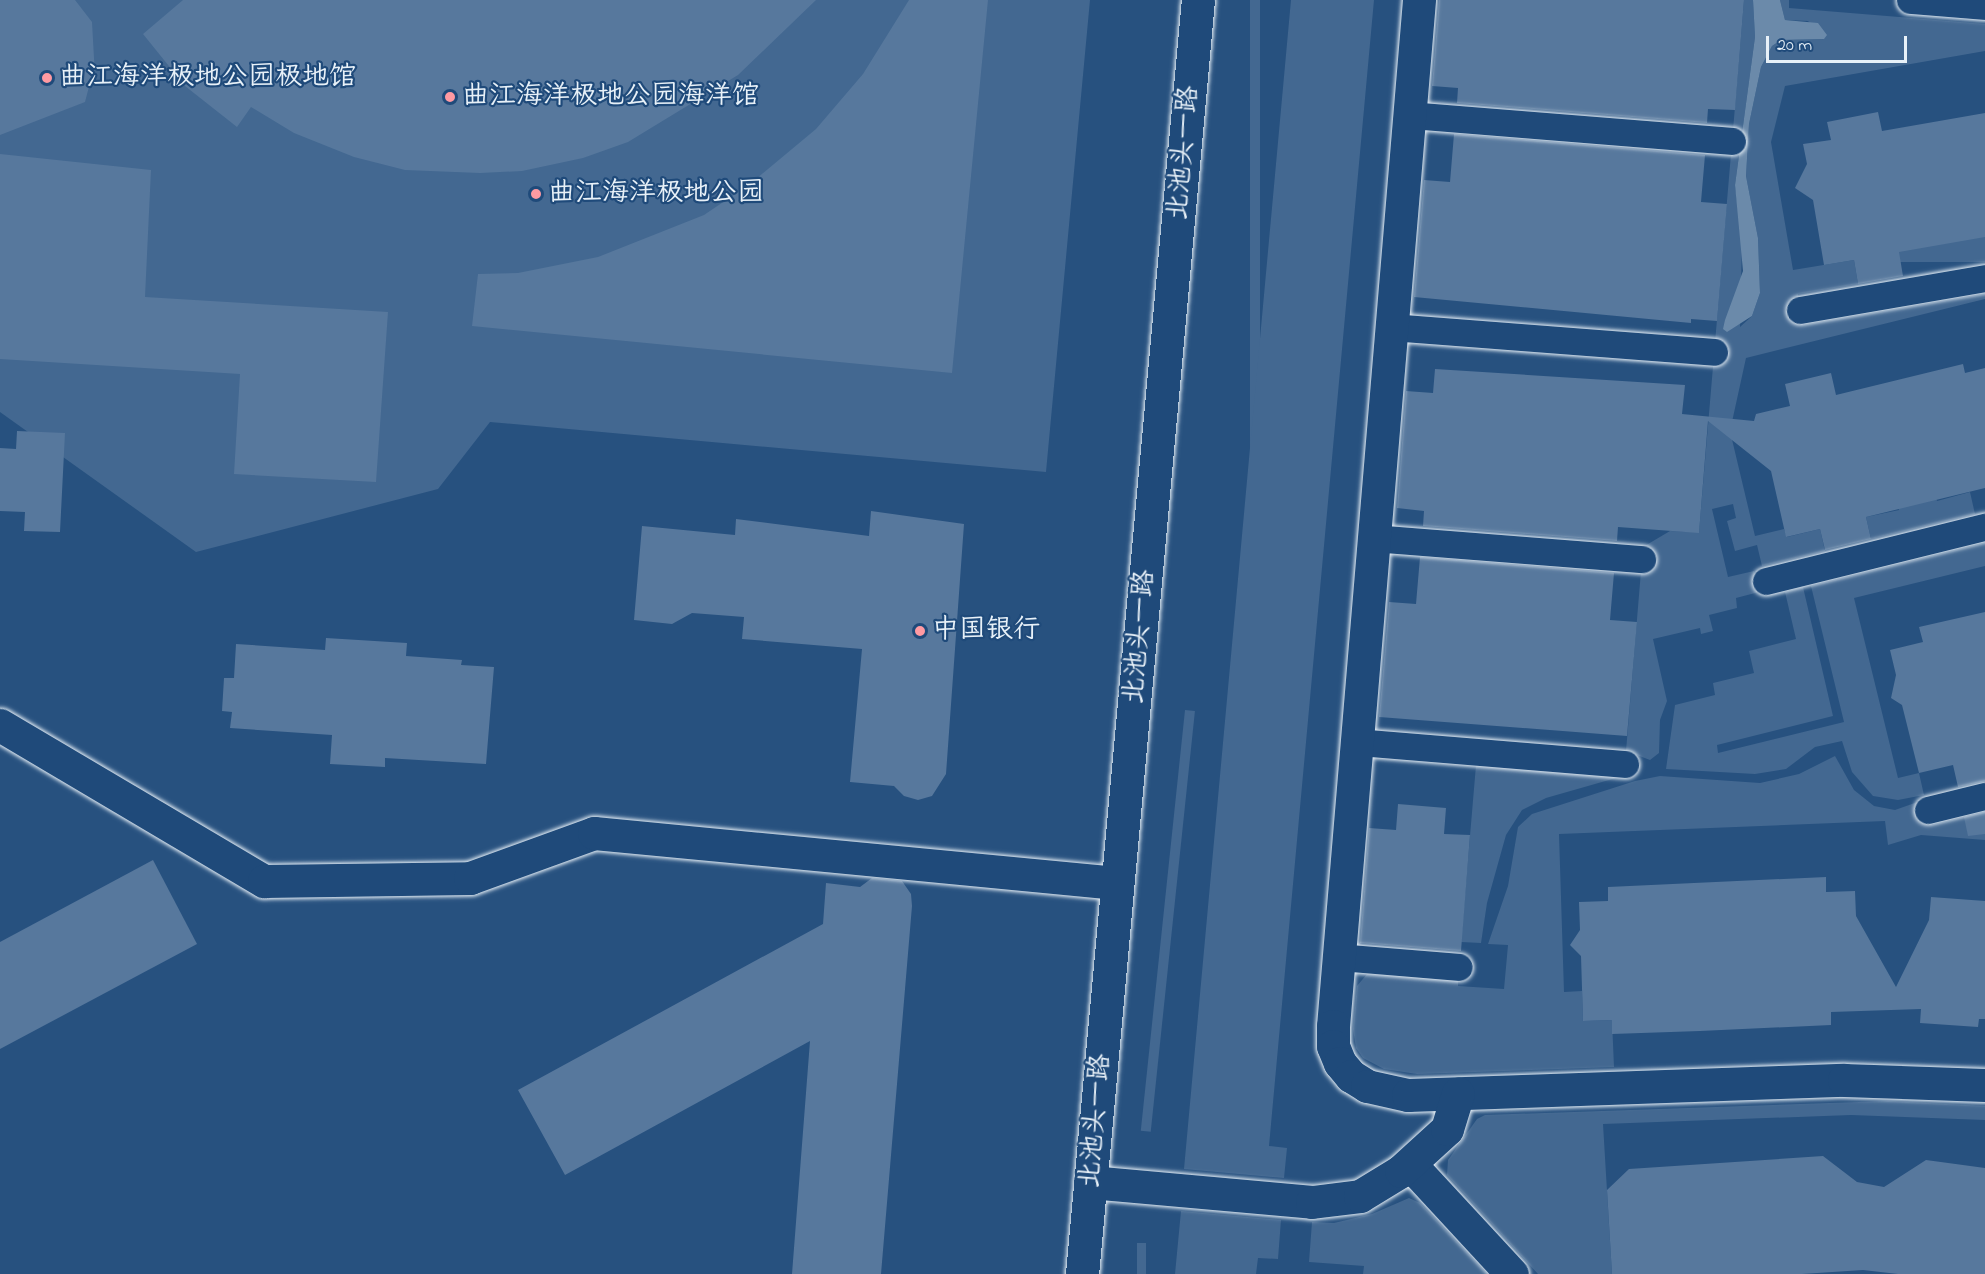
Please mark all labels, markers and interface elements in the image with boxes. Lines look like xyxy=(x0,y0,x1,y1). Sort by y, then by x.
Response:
scale bar xyxy=(1769,24,1910,62)
text: 20 m xyxy=(1777,33,1812,59)
place label: 曲江海洋极地公园极地馆 xyxy=(59,62,356,94)
marker: 曲江海洋极地公园极地馆 xyxy=(40,71,54,85)
place label: 曲江海洋极地公园海洋馆 xyxy=(462,81,759,113)
street label: 北池头一路 xyxy=(1162,84,1206,222)
marker: 曲江海洋极地公园海洋馆 xyxy=(443,90,457,104)
place label: 曲江海洋极地公园 xyxy=(548,178,764,210)
marker: 曲江海洋极地公园 xyxy=(529,187,543,201)
street label: 北池头一路 xyxy=(1118,568,1162,706)
place label: 中国银行 xyxy=(932,615,1040,647)
marker: 中国银行 xyxy=(913,624,927,638)
street label: 北池头一路 xyxy=(1074,1052,1118,1190)

